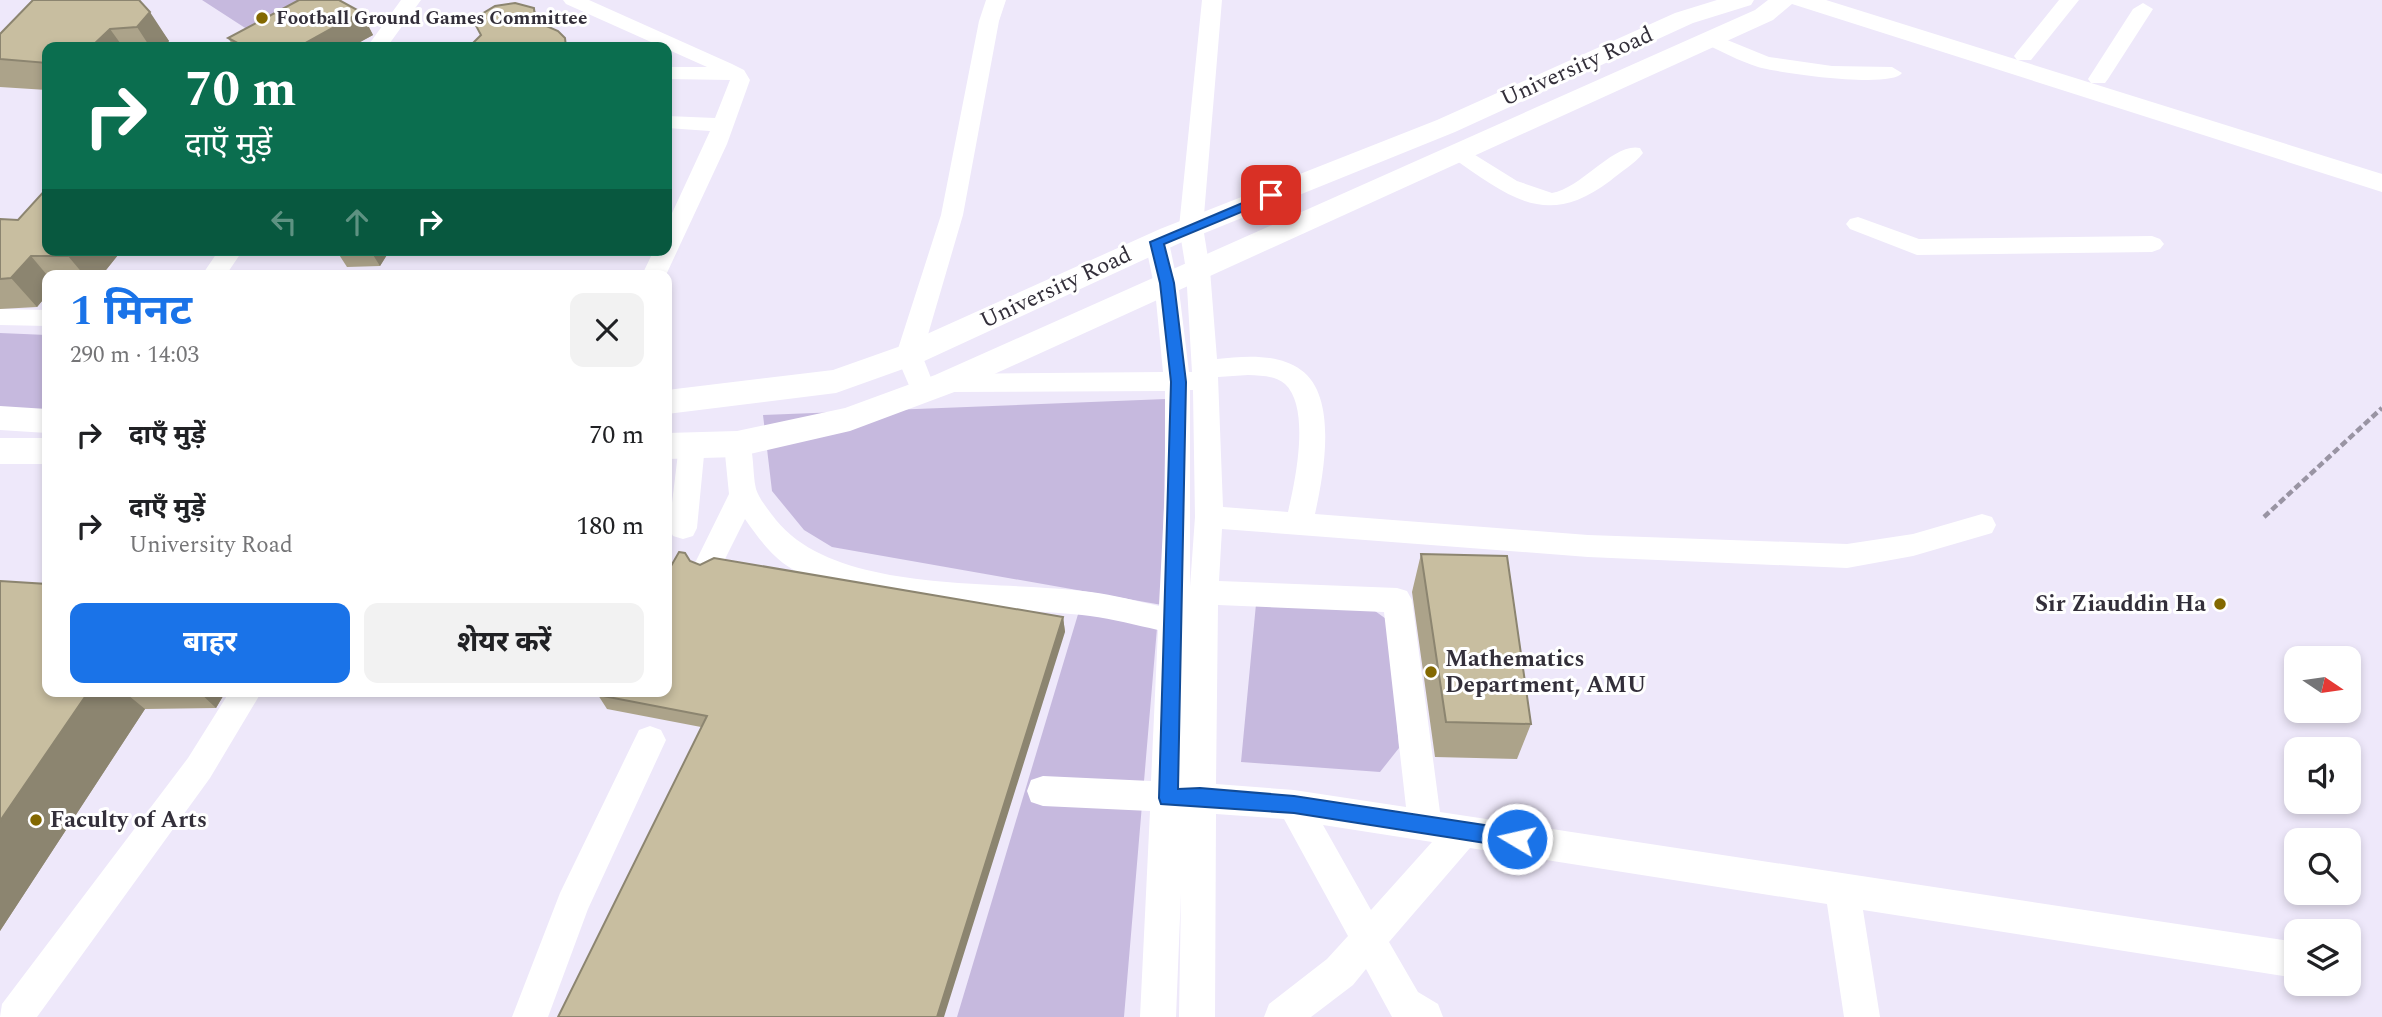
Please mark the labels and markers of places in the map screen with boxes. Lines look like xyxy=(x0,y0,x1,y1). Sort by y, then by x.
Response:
place label: Football Ground Games Committee xyxy=(276,4,587,33)
marker: Football Ground Games Committee xyxy=(254,10,270,26)
pin xyxy=(1241,165,1301,225)
place label: Sir Ziauddin Ha xyxy=(2035,587,2206,622)
marker: Sir Ziauddin Ha xyxy=(2212,596,2228,612)
place label: Mathematics Department, AMU xyxy=(1445,642,1646,703)
marker: Mathematics Department, AMU xyxy=(1423,664,1439,680)
place label: Faculty of Arts xyxy=(50,803,207,838)
marker: Faculty of Arts xyxy=(28,812,44,828)

